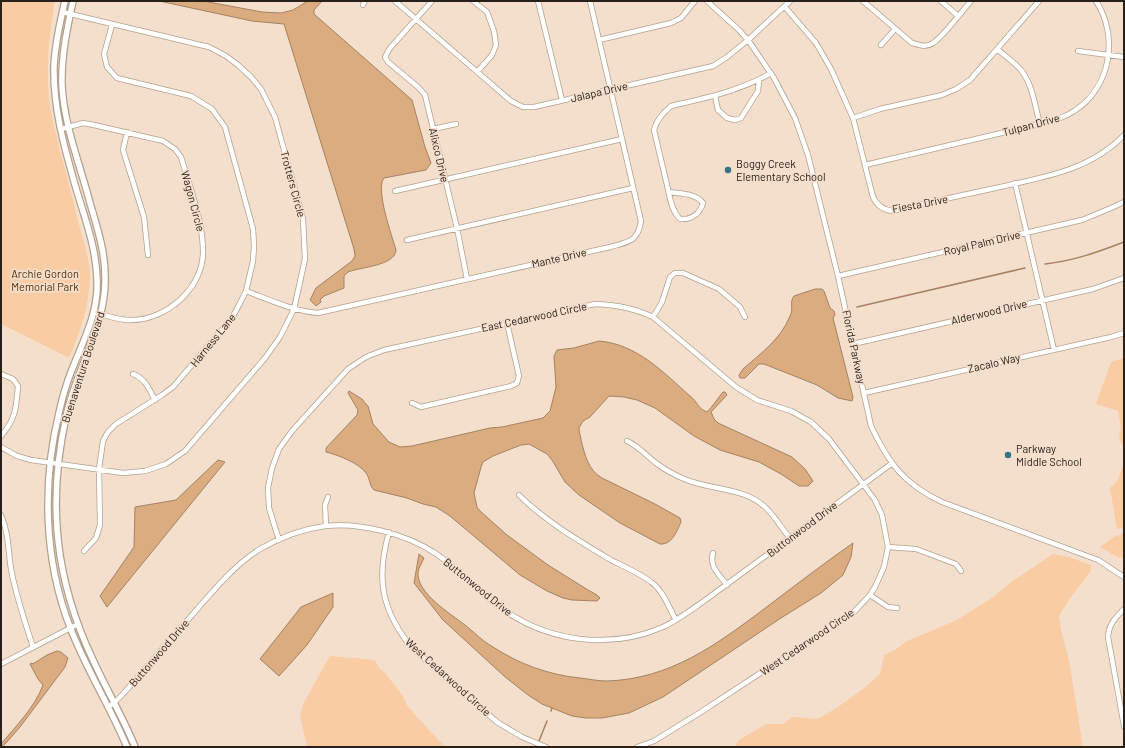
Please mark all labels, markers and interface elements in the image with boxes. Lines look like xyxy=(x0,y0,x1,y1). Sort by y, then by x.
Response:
street label: Jalapa Drive xyxy=(569,79,629,104)
street label: Tulpan Drive xyxy=(1001,111,1061,138)
street label: Alixco Drive xyxy=(427,126,452,183)
street label: Trotters Circle xyxy=(278,149,309,219)
place label: Boggy Creek Elementary School xyxy=(736,157,826,183)
marker: Boggy Creek Elementary School xyxy=(723,165,733,175)
street label: Wagon Circle xyxy=(179,169,208,233)
street label: Fiesta Drive xyxy=(891,192,949,215)
street label: Royal Palm Drive xyxy=(942,227,1022,258)
street label: Mante Drive xyxy=(530,245,588,270)
park label: Archie Gordon Memorial Park xyxy=(11,267,79,293)
street label: Alderwood Drive xyxy=(950,296,1028,327)
street label: East Cedarwood Circle xyxy=(480,299,588,334)
street label: Florida Parkway xyxy=(840,309,869,385)
street label: Buenaventura Boulevard xyxy=(58,310,107,424)
street label: Harness Lane xyxy=(187,310,238,369)
street label: Zacalo Way xyxy=(966,350,1021,375)
place label: Parkway Middle School xyxy=(1016,442,1082,468)
marker: Parkway Middle School xyxy=(1003,450,1013,460)
street label: Buttonwood Drive xyxy=(764,498,840,559)
street label: Buttonwood Drive xyxy=(441,555,515,618)
street label: West Cedarwood Circle xyxy=(757,605,856,678)
street label: Buttonwood Drive xyxy=(126,616,191,689)
street label: West Cedarwood Circle xyxy=(403,635,494,718)

